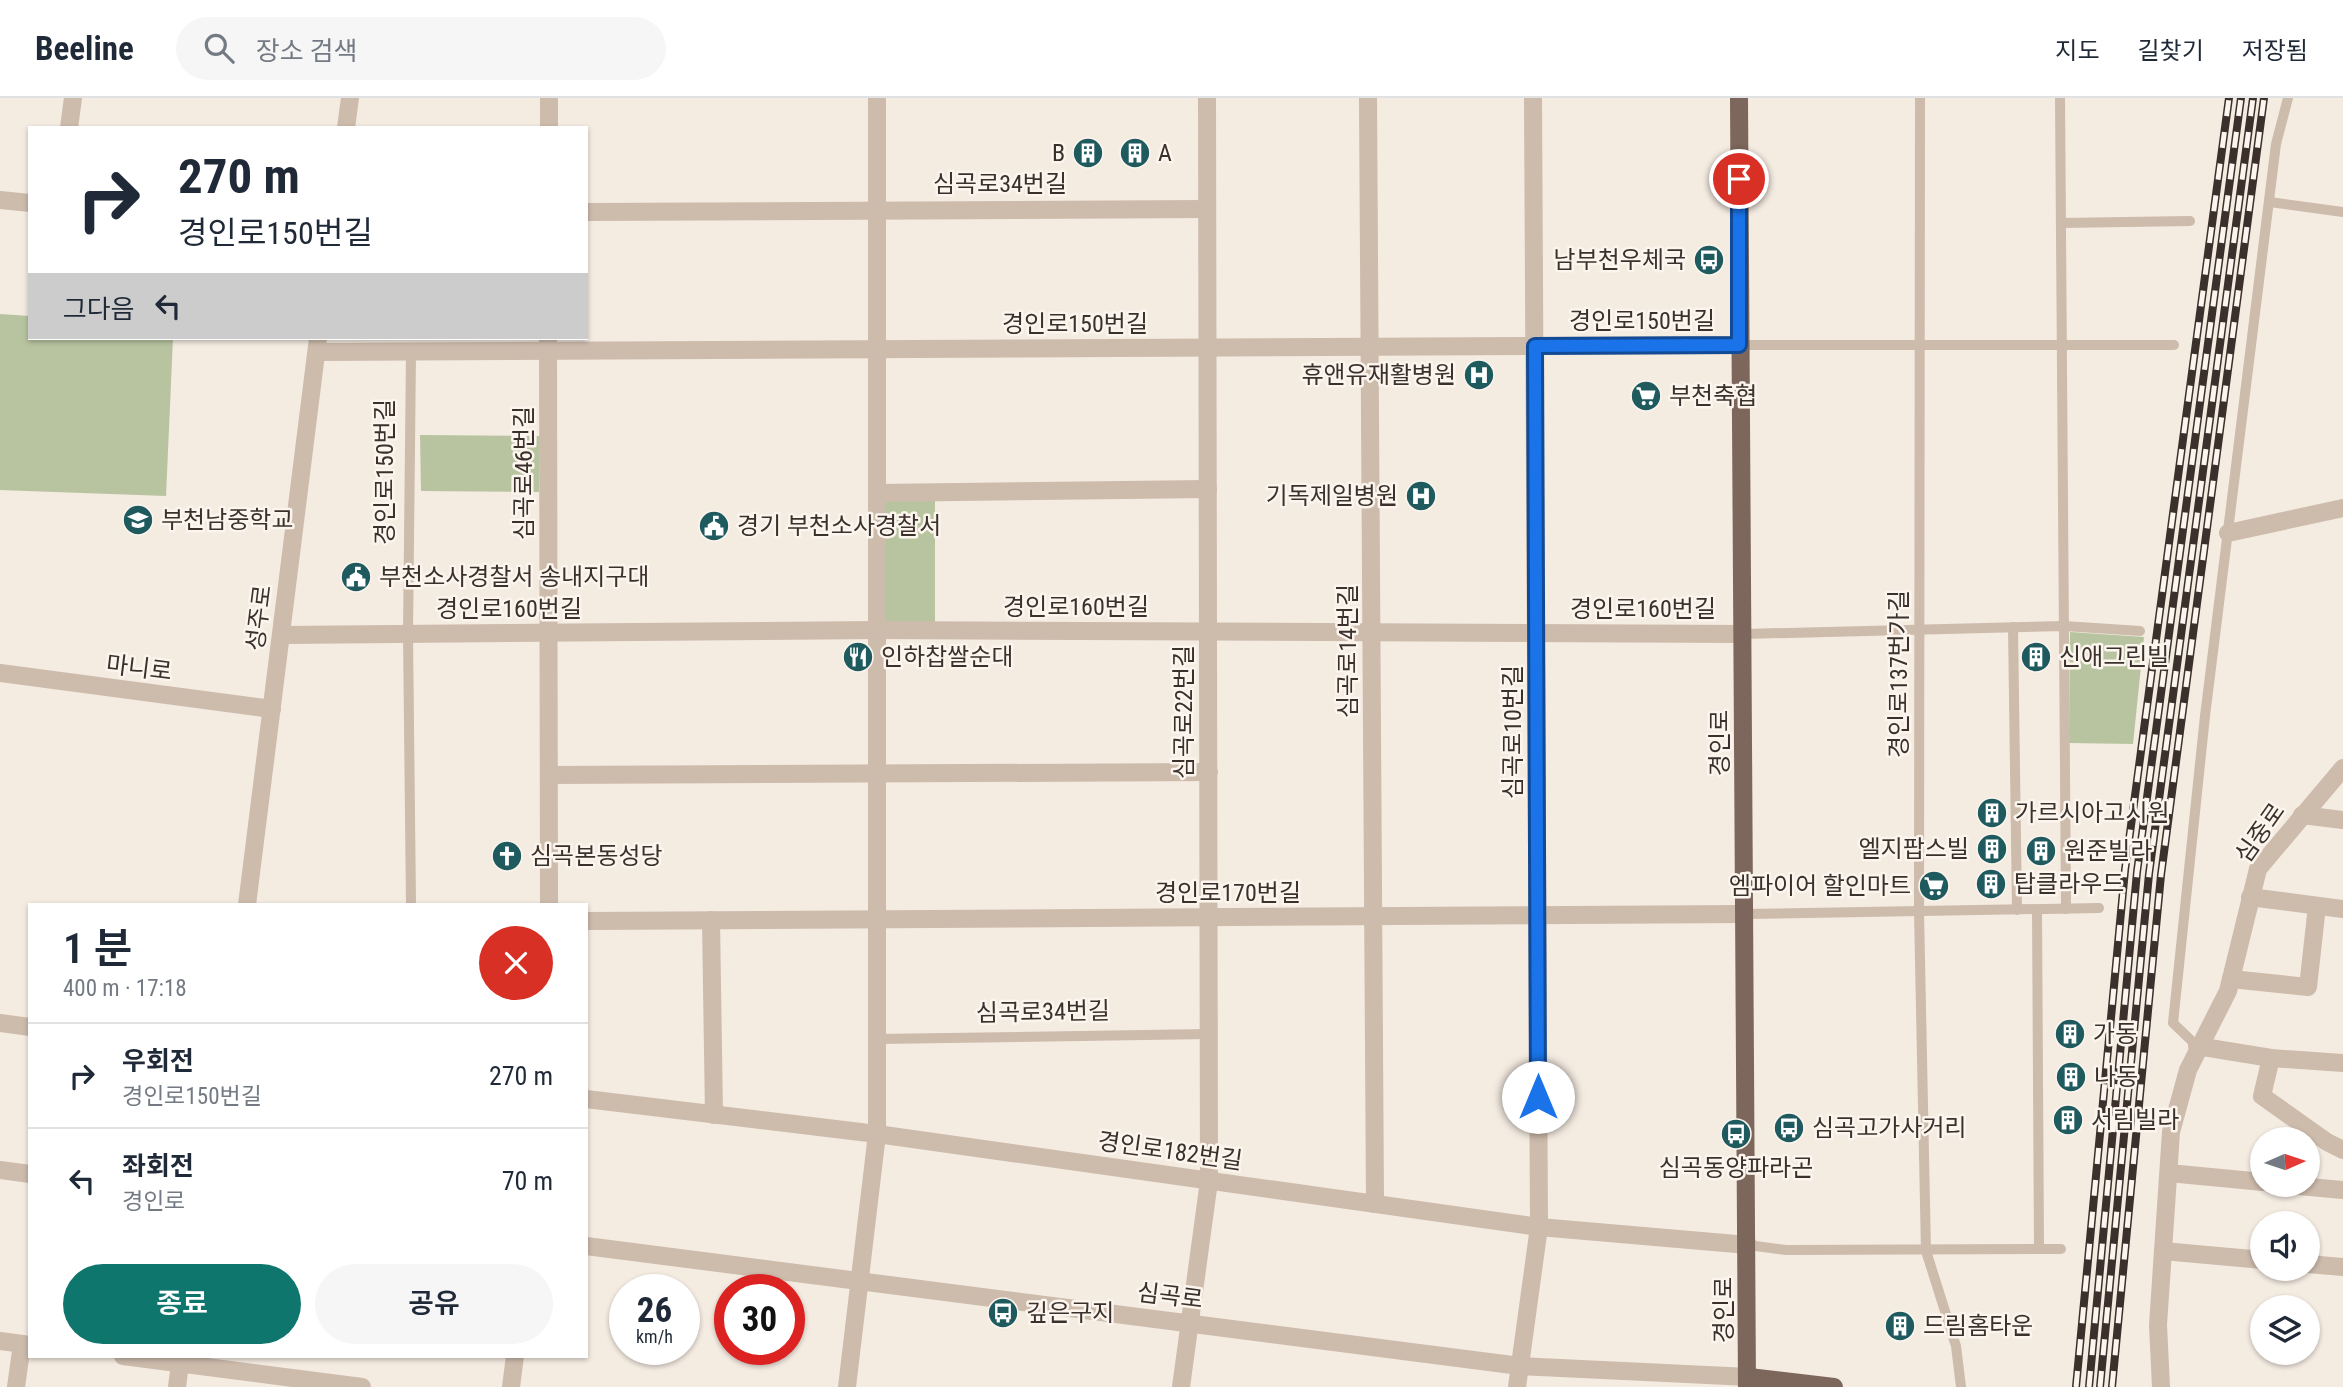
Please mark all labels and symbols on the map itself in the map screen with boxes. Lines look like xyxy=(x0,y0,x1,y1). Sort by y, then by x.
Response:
building icon: B xyxy=(1071,136,1105,170)
building icon: A xyxy=(1118,136,1152,170)
place label: B xyxy=(1052,139,1065,167)
place label: A xyxy=(1158,139,1172,167)
pin xyxy=(1709,149,1769,209)
street label: 심곡로34번길 xyxy=(933,170,1067,198)
bus stop icon: 남부천우체국 xyxy=(1692,243,1726,277)
place label: 남부천우체국 xyxy=(1554,246,1686,274)
street label: 경인로150번길 xyxy=(1569,307,1715,335)
street label: 경인로150번길 xyxy=(1002,310,1148,338)
hospital icon: 휴앤유재활병원 xyxy=(1462,358,1496,392)
place label: 휴앤유재활병원 xyxy=(1301,361,1456,389)
supermarket icon: 부천축협 xyxy=(1629,379,1663,413)
place label: 부천축협 xyxy=(1669,382,1757,410)
street label: 경인로150번길 xyxy=(371,399,399,545)
street label: 심곡로46번길 xyxy=(510,406,538,540)
hospital icon: 기독제일병원 xyxy=(1404,479,1438,513)
place label: 기독제일병원 xyxy=(1266,482,1398,510)
school or university icon: 부천남중학교 xyxy=(121,503,155,537)
place label: 부천남중학교 xyxy=(161,506,293,534)
public building icon: 경기 부천소사경찰서 xyxy=(697,509,731,543)
place label: 경기 부천소사경찰서 xyxy=(737,512,941,540)
public building icon: 부천소사경찰서 송내지구대 xyxy=(339,560,373,594)
place label: 부천소사경찰서 송내지구대 xyxy=(379,563,649,591)
street label: 성주로 xyxy=(241,583,277,653)
street label: 심곡로14번길 xyxy=(1334,584,1362,718)
street label: 경인로137번가길 xyxy=(1885,590,1913,758)
street label: 경인로160번길 xyxy=(1003,593,1149,621)
street label: 경인로160번길 xyxy=(436,595,582,623)
street label: 경인로160번길 xyxy=(1570,595,1716,623)
restaurant icon: 인하찹쌀순대 xyxy=(841,640,875,674)
building icon: 신애그린빌 xyxy=(2019,640,2053,674)
place label: 인하찹쌀순대 xyxy=(881,643,1013,671)
place label: 신애그린빌 xyxy=(2059,643,2169,671)
street label: 심곡로22번길 xyxy=(1170,645,1198,779)
street label: 마니로 xyxy=(104,650,174,686)
street label: 심곡로10번길 xyxy=(1499,665,1527,799)
street label: 경인로 xyxy=(1706,710,1734,776)
building icon: 가르시아고시원 xyxy=(1975,796,2009,830)
street label: 심중로 xyxy=(2230,798,2290,868)
place label: 가르시아고시원 xyxy=(2015,799,2170,827)
building icon: 엘지팝스빌 xyxy=(1975,832,2009,866)
building icon: 원준빌라 xyxy=(2024,834,2058,868)
place label: 엘지팝스빌 xyxy=(1859,835,1969,863)
place label: 원준빌라 xyxy=(2064,837,2152,865)
church icon: 심곡본동성당 xyxy=(490,839,524,873)
place label: 심곡본동성당 xyxy=(530,842,662,870)
building icon: 탑클라우드 xyxy=(1974,867,2008,901)
supermarket icon: 엠파이어 할인마트 xyxy=(1917,869,1951,903)
place label: 탑클라우드 xyxy=(2014,870,2124,898)
place label: 엠파이어 할인마트 xyxy=(1729,872,1911,900)
street label: 경인로170번길 xyxy=(1155,879,1301,907)
street label: 심곡로34번길 xyxy=(976,997,1110,1027)
building icon: 가동 xyxy=(2053,1017,2087,1051)
place label: 가동 xyxy=(2093,1020,2137,1048)
position arrow xyxy=(1501,1060,1575,1134)
building icon: 나동 xyxy=(2054,1060,2088,1094)
place label: 나동 xyxy=(2094,1063,2138,1091)
building icon: 서림빌라 xyxy=(2051,1103,2085,1137)
place label: 서림빌라 xyxy=(2091,1106,2179,1134)
bus stop icon: 심곡고가사거리 xyxy=(1772,1111,1806,1145)
place label: 심곡고가사거리 xyxy=(1812,1114,1967,1142)
bus stop icon: 심곡동양파라곤 xyxy=(1719,1117,1753,1151)
street label: 경인로182번길 xyxy=(1096,1127,1244,1175)
north arrow xyxy=(2250,1127,2320,1197)
place label: 심곡동양파라곤 xyxy=(1659,1154,1813,1182)
speed limit sign: 30 xyxy=(714,1274,805,1365)
street label: 경인로 xyxy=(1710,1277,1738,1343)
street label: 심곡로 xyxy=(1135,1278,1205,1314)
bus stop icon: 깊은구지 xyxy=(986,1296,1020,1330)
place label: 깊은구지 xyxy=(1026,1299,1114,1327)
building icon: 드림홈타운 xyxy=(1883,1309,1917,1343)
place label: 드림홈타운 xyxy=(1923,1312,2033,1340)

